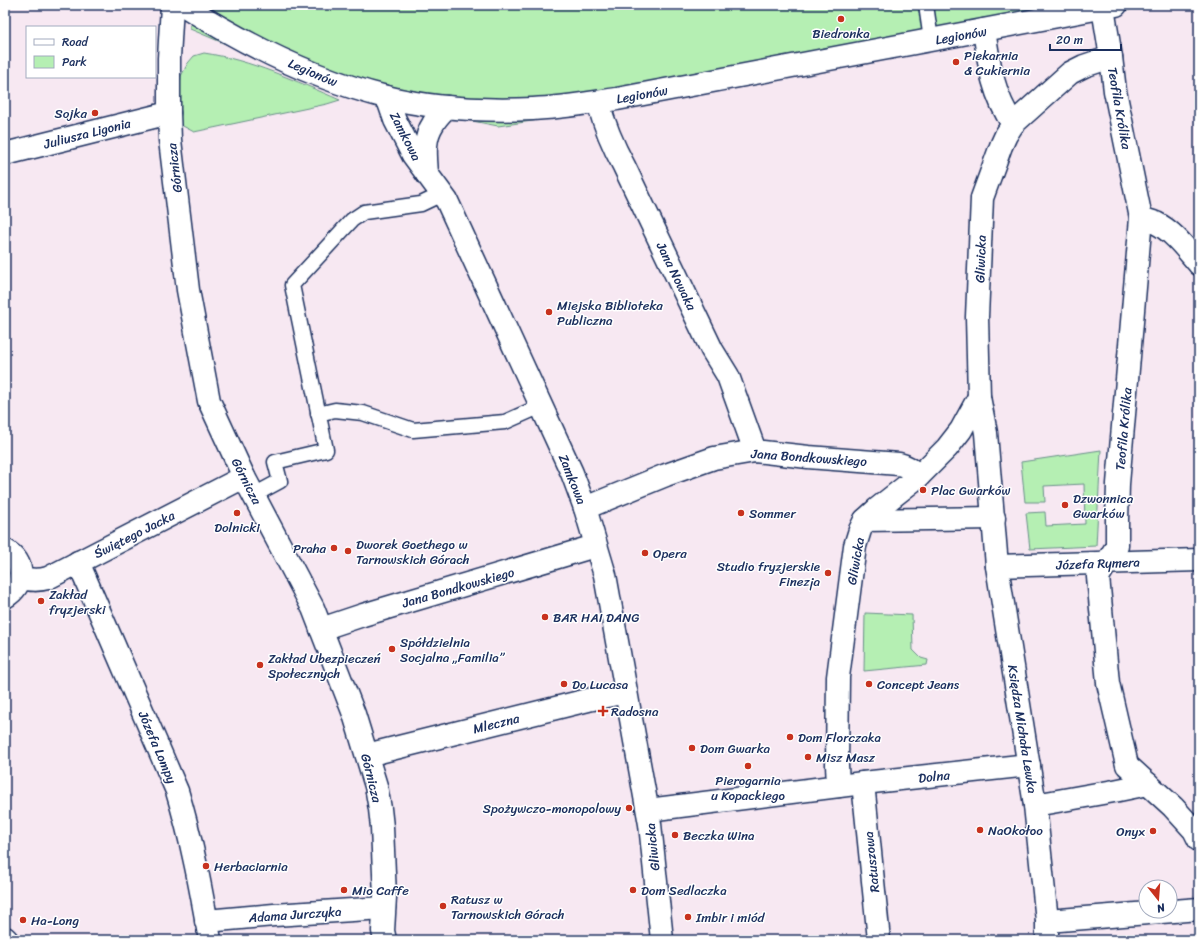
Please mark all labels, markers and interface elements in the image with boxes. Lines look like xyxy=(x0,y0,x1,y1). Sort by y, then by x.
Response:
marker: Biedronka xyxy=(836,14,846,24)
street label: Legionów xyxy=(934,20,989,51)
place label: Biedronka xyxy=(812,22,870,45)
legend xyxy=(26,26,156,78)
scale bar xyxy=(1050,26,1121,52)
text: 20 m xyxy=(1056,29,1083,51)
text: Road xyxy=(62,31,89,53)
place label: Piekarnia & Cukiernia xyxy=(964,44,1030,82)
text: Park xyxy=(62,51,87,73)
street label: Legionów xyxy=(284,52,341,93)
marker: Piekarnia & Cukiernia xyxy=(951,57,961,67)
street label: Teofila Królika xyxy=(1101,65,1138,151)
street label: Legionów xyxy=(615,79,670,110)
place label: Sojka xyxy=(55,102,87,125)
marker: Sojka xyxy=(90,108,100,118)
street label: Zamkowa xyxy=(383,108,428,165)
street label: Juliusza Ligonia xyxy=(40,111,134,156)
street label: Górnicza xyxy=(160,141,189,194)
street label: Gliwicka xyxy=(968,234,993,283)
street label: Jana Nowaka xyxy=(650,237,703,315)
place label: Miejska Biblioteka Publiczna xyxy=(557,294,663,332)
marker: Miejska Biblioteka Publiczna xyxy=(544,307,554,317)
street label: Teofila Królika xyxy=(1108,386,1139,471)
street label: Jana Bondkowskiego xyxy=(749,442,868,473)
street label: Zamkowa xyxy=(552,450,593,508)
street label: Górnicza xyxy=(225,454,268,509)
place label: Plac Gwarków xyxy=(931,479,1010,502)
marker: Plac Gwarków xyxy=(918,485,928,495)
place label: Dzwonnica Gwarków xyxy=(1073,487,1134,525)
marker: Dzwonnica Gwarków xyxy=(1060,500,1070,510)
place label: Sommer xyxy=(749,502,796,525)
street label: Świętego Jacka xyxy=(89,504,179,565)
marker: Dolnicki xyxy=(232,508,242,518)
marker: Sommer xyxy=(736,508,746,518)
place label: Dolnicki xyxy=(214,516,260,539)
place label: Dworek Goethego w Tarnowskich Górach xyxy=(356,533,470,571)
street label: Gliwicka xyxy=(840,535,871,587)
place label: Praha xyxy=(293,537,326,560)
place label: Opera xyxy=(653,542,687,565)
marker: Praha xyxy=(329,543,339,553)
marker: Dworek Goethego w Tarnowskich Górach xyxy=(343,546,353,556)
marker: Opera xyxy=(640,548,650,558)
street label: Józefa Rymera xyxy=(1055,551,1141,576)
place label: Studio fryzjerskie Finezja xyxy=(717,555,820,593)
street label: Jana Bondkowskiego xyxy=(398,560,517,615)
marker: Studio fryzjerskie Finezja xyxy=(823,568,833,578)
place label: Zakład fryzjerski xyxy=(49,583,106,621)
marker: Zakład fryzjerski xyxy=(36,596,46,606)
place label: BAR HAI DANG xyxy=(553,606,640,629)
marker: BAR HAI DANG xyxy=(540,612,550,622)
place label: Spółdzielnia Socjalna „Familia” xyxy=(400,631,506,669)
marker: Spółdzielnia Socjalna „Familia” xyxy=(387,644,397,654)
place label: Zakład Ubezpieczeń Społecznych xyxy=(268,647,382,685)
marker: Zakład Ubezpieczeń Społecznych xyxy=(255,660,265,670)
street label: Księdza Michała Lewka xyxy=(1001,663,1044,796)
place label: Do Lucasa xyxy=(572,673,629,696)
place label: Concept Jeans xyxy=(877,673,960,696)
marker: Do Lucasa xyxy=(559,679,569,689)
marker: Concept Jeans xyxy=(864,679,874,689)
place label: Radosna xyxy=(611,700,659,723)
street label: Józefa Lompy xyxy=(131,706,183,787)
marker: Radosna xyxy=(598,706,608,716)
street label: Mleczna xyxy=(470,707,522,740)
place label: Dom Florczaka xyxy=(798,726,882,749)
marker: Dom Florczaka xyxy=(785,732,795,742)
place label: Dom Gwarka xyxy=(700,737,771,760)
marker: Dom Gwarka xyxy=(687,743,697,753)
place label: Misz Masz xyxy=(816,746,876,769)
street label: Górnicza xyxy=(354,751,389,806)
marker: Misz Masz xyxy=(803,752,813,762)
marker: Pierogarnia u Kopackiego xyxy=(743,761,753,771)
street label: Dolna xyxy=(917,763,951,790)
place label: Pierogarnia u Kopackiego xyxy=(711,769,786,807)
place label: Spożywczo-monopolowy xyxy=(483,797,621,820)
marker: Spożywczo-monopolowy xyxy=(624,803,634,813)
place label: NaOkołoo xyxy=(988,819,1043,842)
place label: Onyx xyxy=(1116,820,1145,843)
street label: Gliwicka xyxy=(639,821,666,872)
place label: Beczka Wina xyxy=(683,824,755,847)
marker: NaOkołoo xyxy=(975,825,985,835)
marker: Onyx xyxy=(1148,826,1158,836)
marker: Beczka Wina xyxy=(670,830,680,840)
street label: Ratuszowa xyxy=(857,830,886,894)
place label: Herbaciarnia xyxy=(214,855,288,878)
marker: Herbaciarnia xyxy=(201,861,211,871)
place label: Mio Caffe xyxy=(352,879,409,902)
place label: Dom Sedlaczka xyxy=(641,879,727,902)
north arrow xyxy=(1138,879,1178,919)
marker: Mio Caffe xyxy=(339,885,349,895)
marker: Dom Sedlaczka xyxy=(628,885,638,895)
place label: Ratusz w Tarnowskich Górach xyxy=(451,888,565,926)
text: N xyxy=(1154,898,1168,918)
street label: Adama Jurczyka xyxy=(247,900,343,929)
marker: Ratusz w Tarnowskich Górach xyxy=(438,901,448,911)
place label: Imbir i miód xyxy=(695,906,766,929)
place label: Ha-Long xyxy=(31,909,79,932)
marker: Imbir i miód xyxy=(683,912,693,922)
marker: Ha-Long xyxy=(18,915,28,925)

